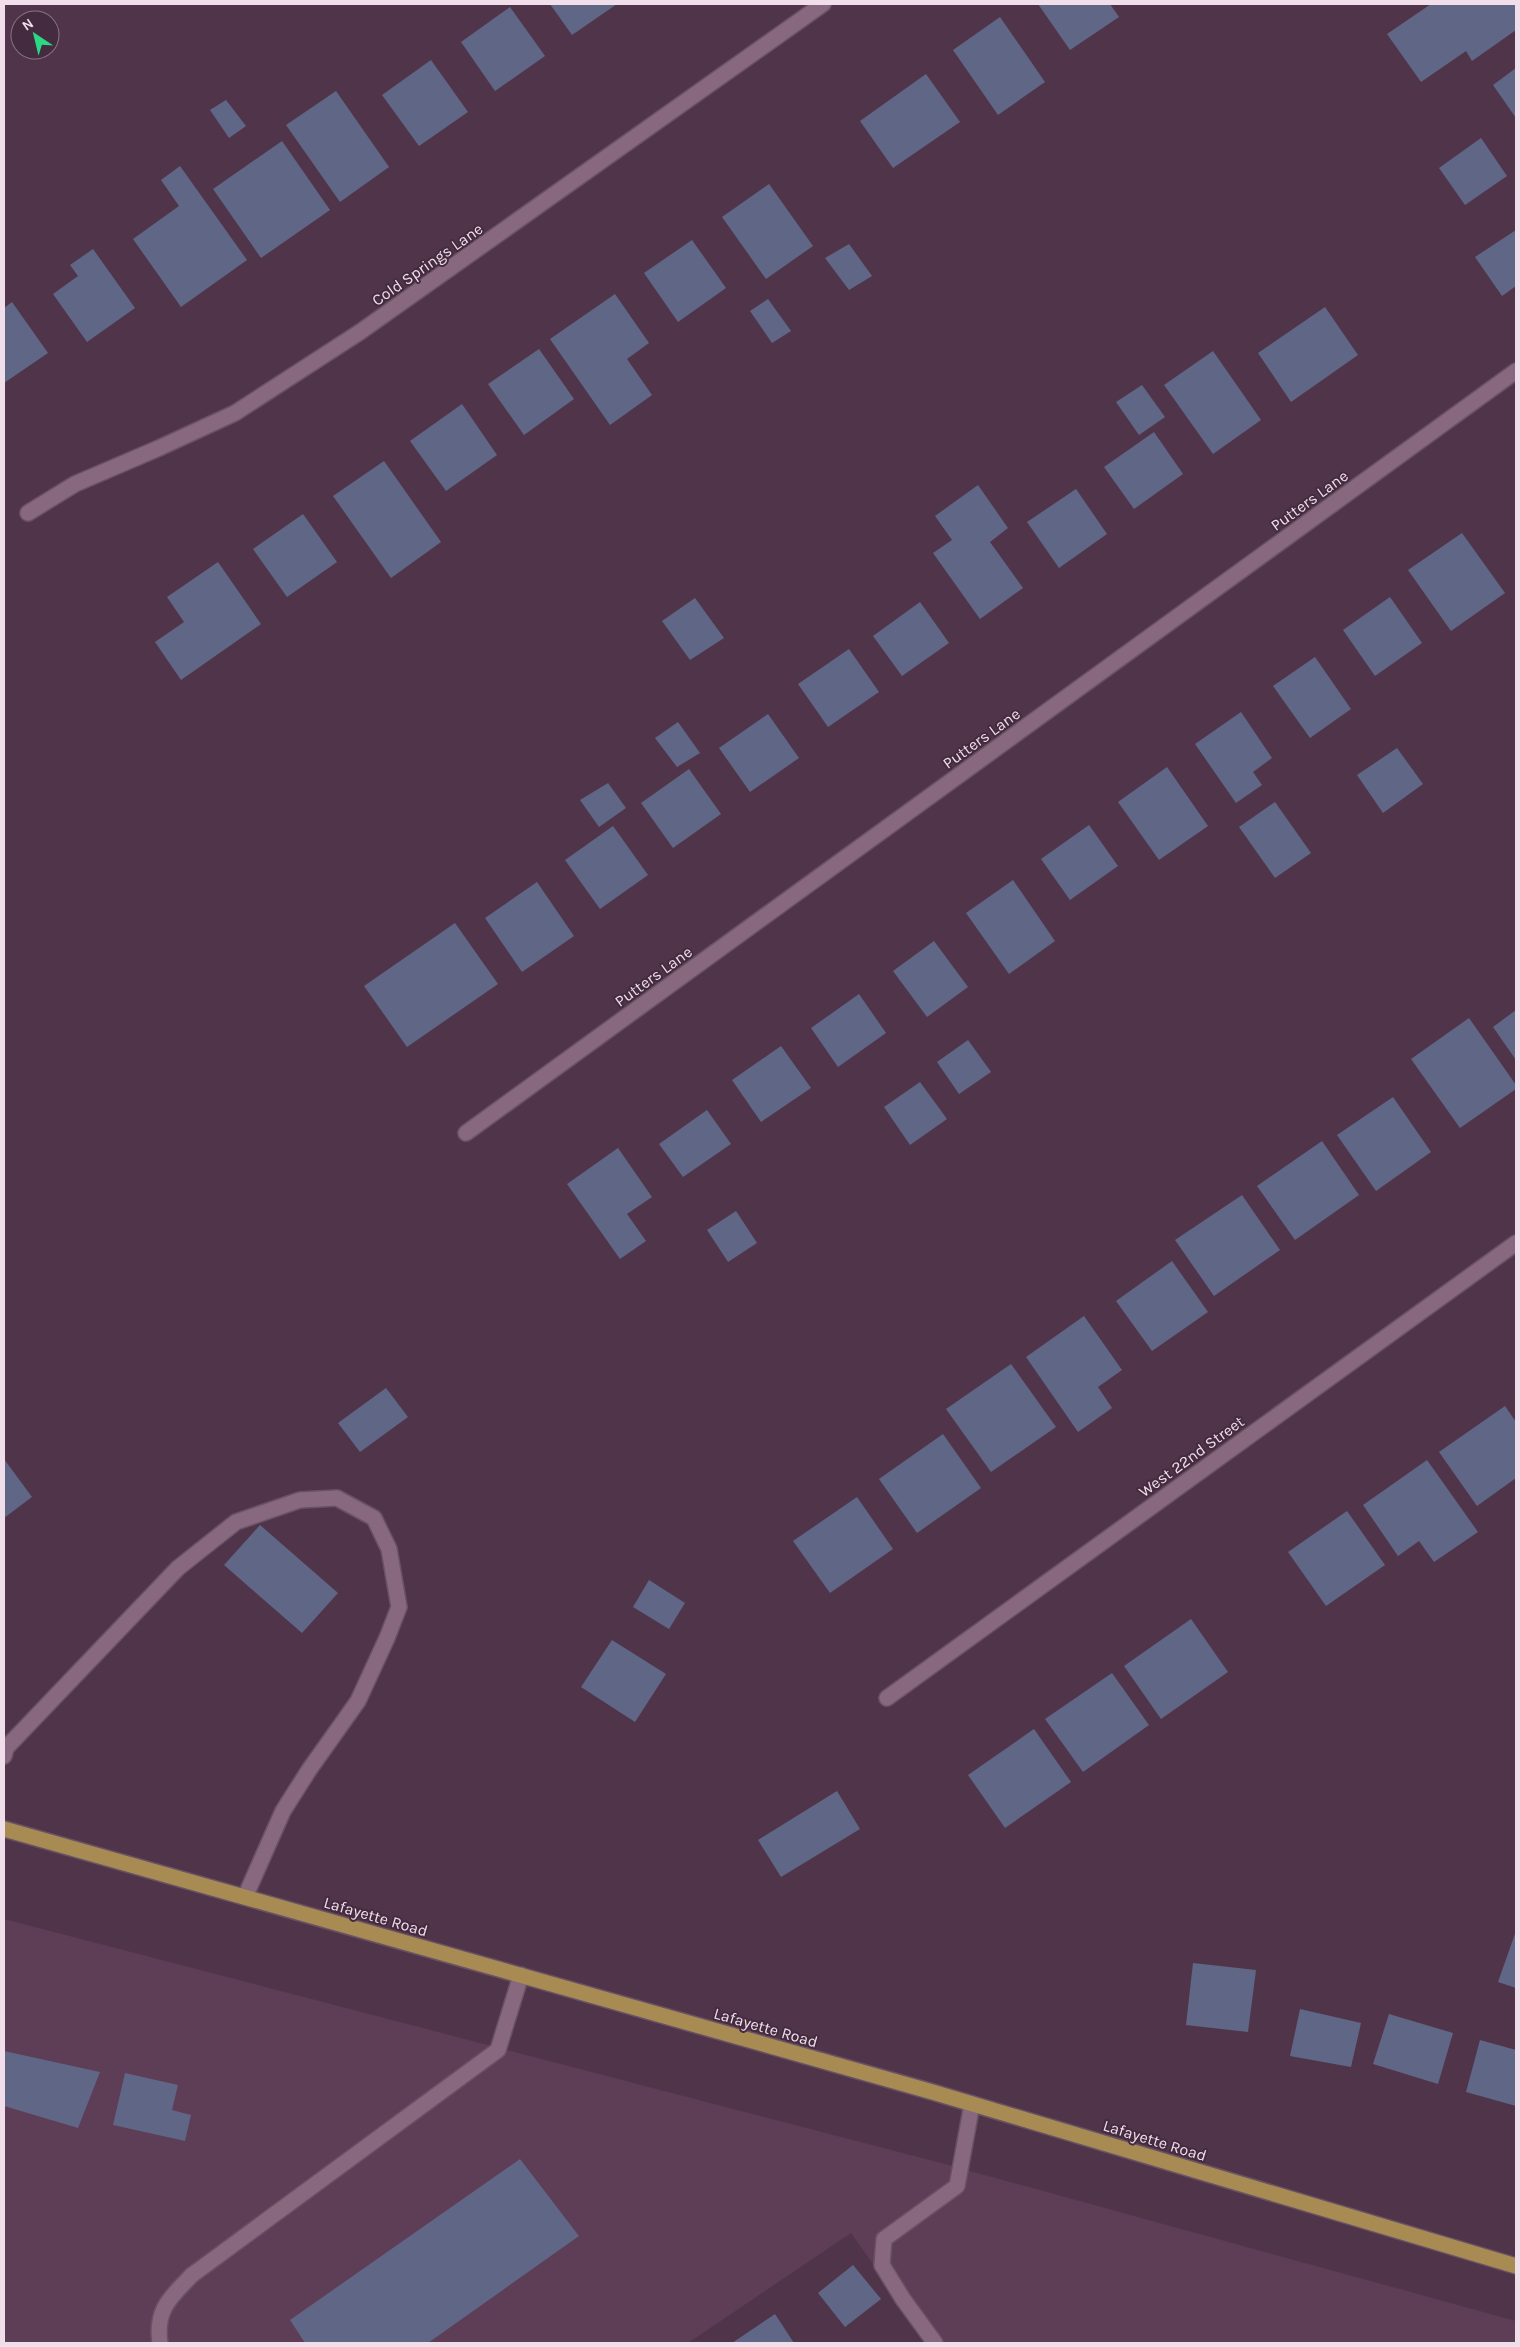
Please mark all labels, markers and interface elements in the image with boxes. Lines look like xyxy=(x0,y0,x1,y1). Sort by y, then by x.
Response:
north arrow xyxy=(10,10,60,60)
text: N xyxy=(19,15,37,35)
street label: Cold Springs Lane xyxy=(368,219,486,310)
street label: Putters Lane xyxy=(1267,466,1352,535)
street label: Putters Lane xyxy=(939,704,1024,773)
street label: Putters Lane xyxy=(611,942,696,1011)
street label: West 22nd Street xyxy=(1135,1412,1248,1501)
street label: Lafayette Road xyxy=(322,1893,430,1940)
street label: Lafayette Road xyxy=(712,2004,820,2051)
street label: Lafayette Road xyxy=(1101,2116,1209,2165)

